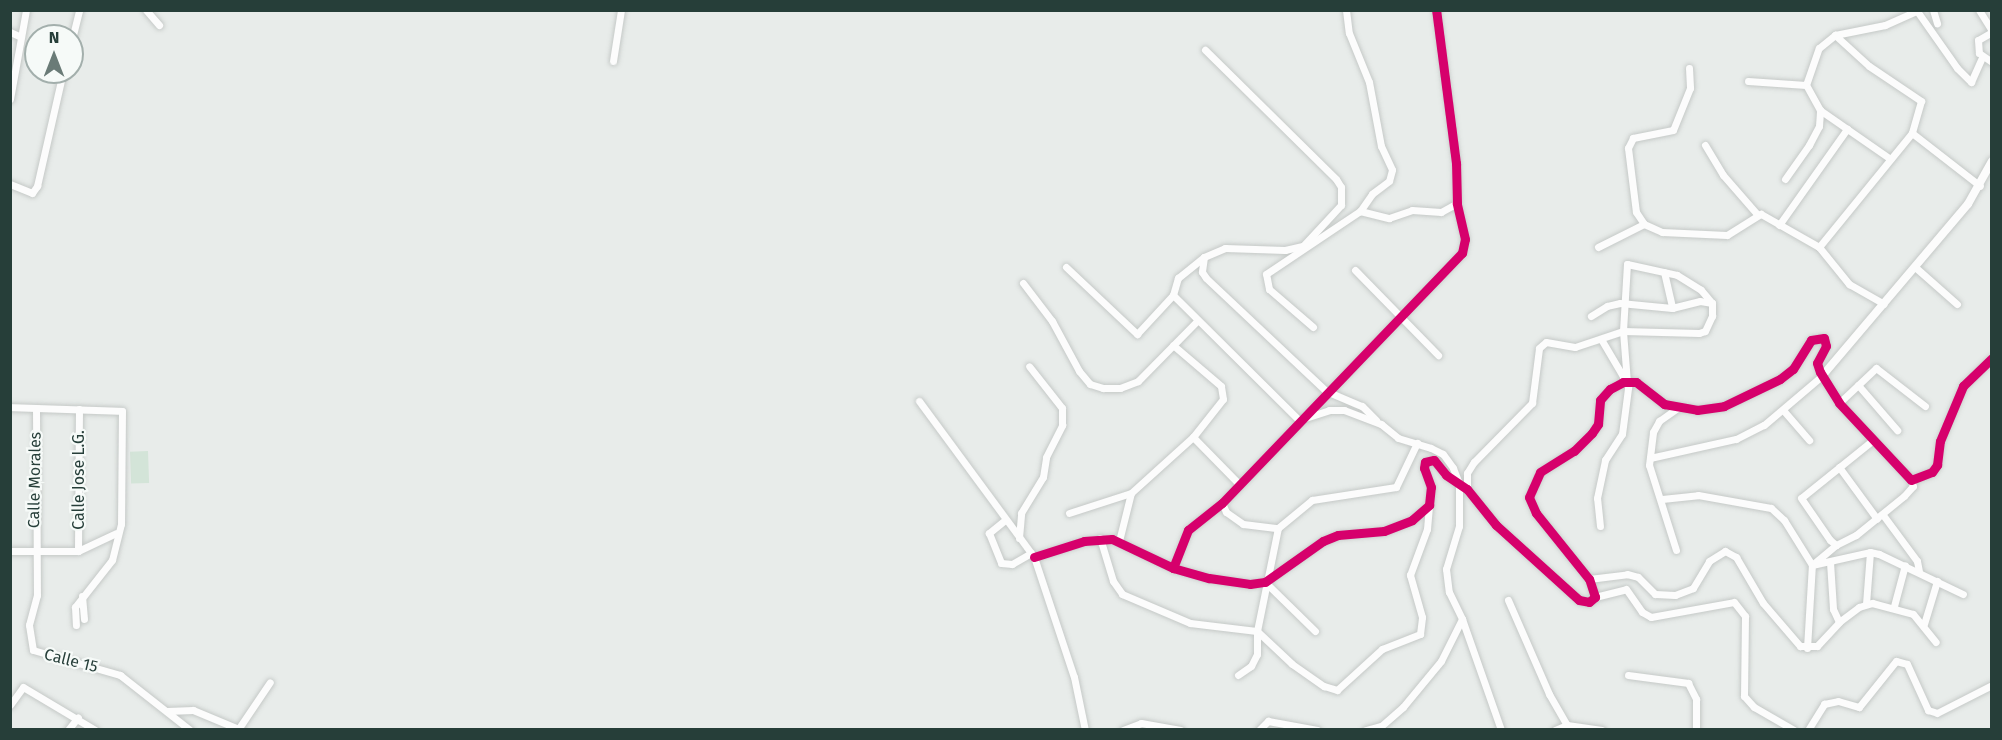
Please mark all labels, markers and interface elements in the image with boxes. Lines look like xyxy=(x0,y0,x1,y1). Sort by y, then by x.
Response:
north arrow xyxy=(24,24,84,84)
text: N xyxy=(49,28,59,47)
street label: Calle Jose L.G. xyxy=(69,430,89,530)
street label: Calle Morales xyxy=(25,432,45,528)
street label: Calle 15 xyxy=(42,645,100,677)

